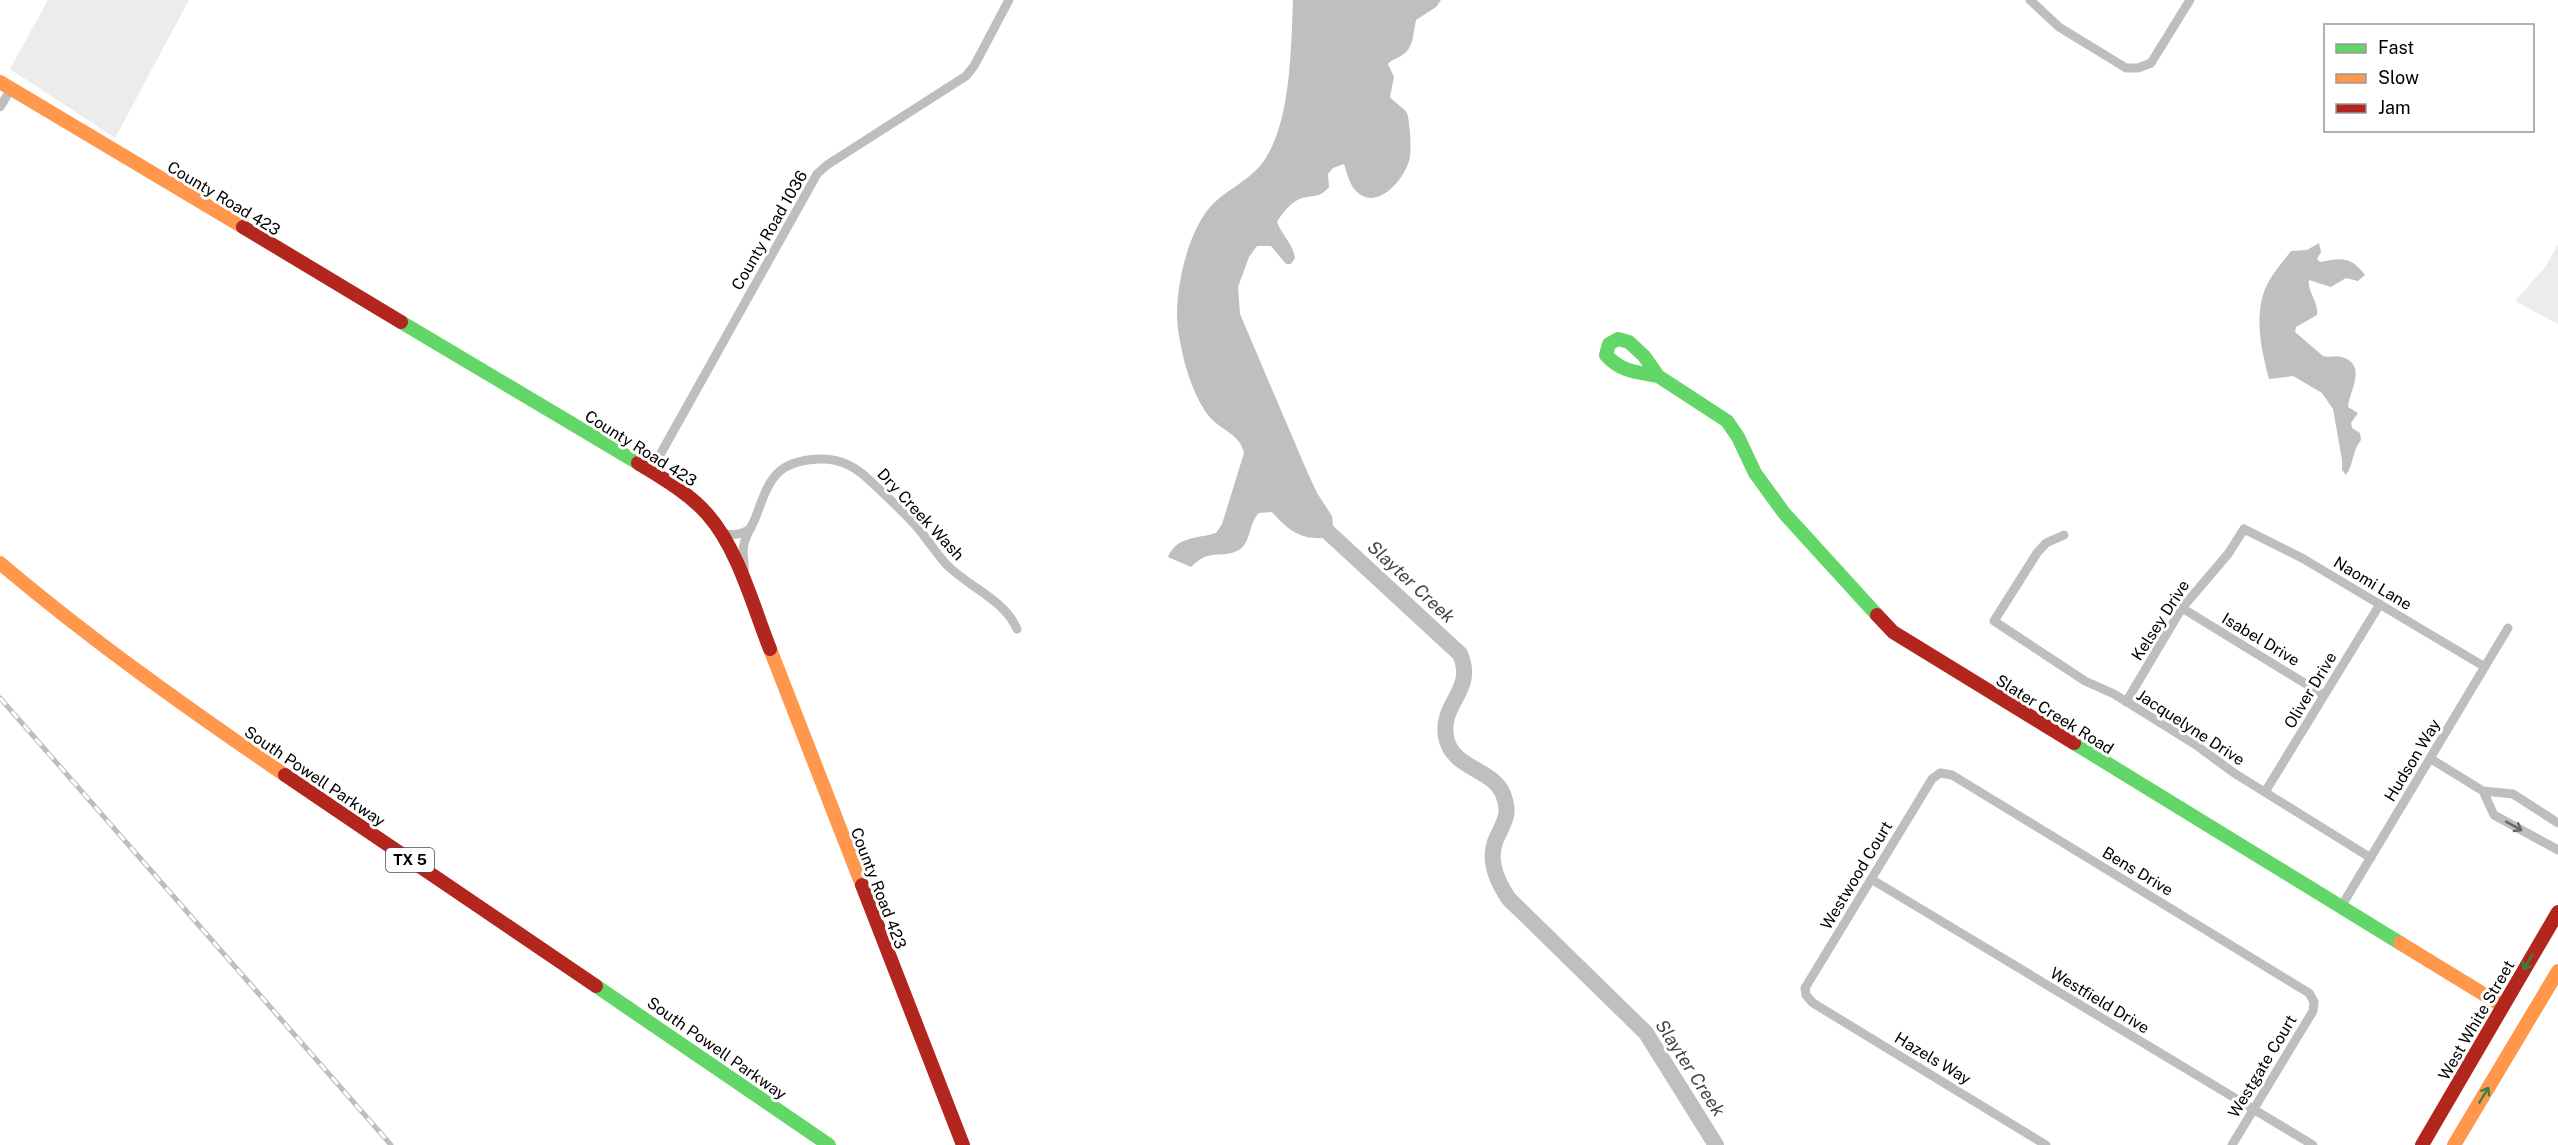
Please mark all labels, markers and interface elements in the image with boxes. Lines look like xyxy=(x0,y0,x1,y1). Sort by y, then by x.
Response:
legend xyxy=(2324,24,2534,132)
text: Fast xyxy=(2378,37,2414,58)
text: Slow xyxy=(2378,67,2419,88)
text: Jam xyxy=(2378,97,2411,118)
street label: County Road 423 xyxy=(164,157,284,240)
street label: County Road 1036 xyxy=(727,167,811,293)
street label: County Road 423 xyxy=(581,406,700,490)
street label: Dry Creek Wash xyxy=(873,465,968,564)
water label: Slayter Creek xyxy=(1364,536,1459,627)
street label: Naomi Lane xyxy=(2330,553,2415,614)
street label: Kelsey Drive xyxy=(2127,577,2193,664)
street label: Isabel Drive xyxy=(2219,609,2303,670)
street label: Oliver Drive xyxy=(2280,649,2341,732)
street label: Slater Creek Road xyxy=(1992,671,2117,758)
street label: Jacquelyne Drive xyxy=(2133,685,2248,769)
street label: Hudson Way xyxy=(2380,715,2445,805)
street label: South Powell Parkway xyxy=(241,722,389,831)
street label: Westwood Court xyxy=(1817,818,1896,933)
one-way arrow xyxy=(2505,820,2522,832)
street label: County Road 423 xyxy=(847,825,910,952)
street label: Bens Drive xyxy=(2099,843,2177,900)
road number: TX 5 xyxy=(386,848,434,872)
one-way arrow xyxy=(2522,953,2534,970)
street label: West White Street xyxy=(2434,957,2518,1084)
street label: Westfield Drive xyxy=(2047,963,2153,1038)
street label: South Powell Parkway xyxy=(643,993,790,1104)
street label: Westgate Court xyxy=(2224,1011,2301,1121)
water label: Slayter Creek xyxy=(1651,1015,1730,1120)
street label: Hazels Way xyxy=(1891,1028,1975,1089)
one-way arrow xyxy=(2478,1087,2490,1104)

